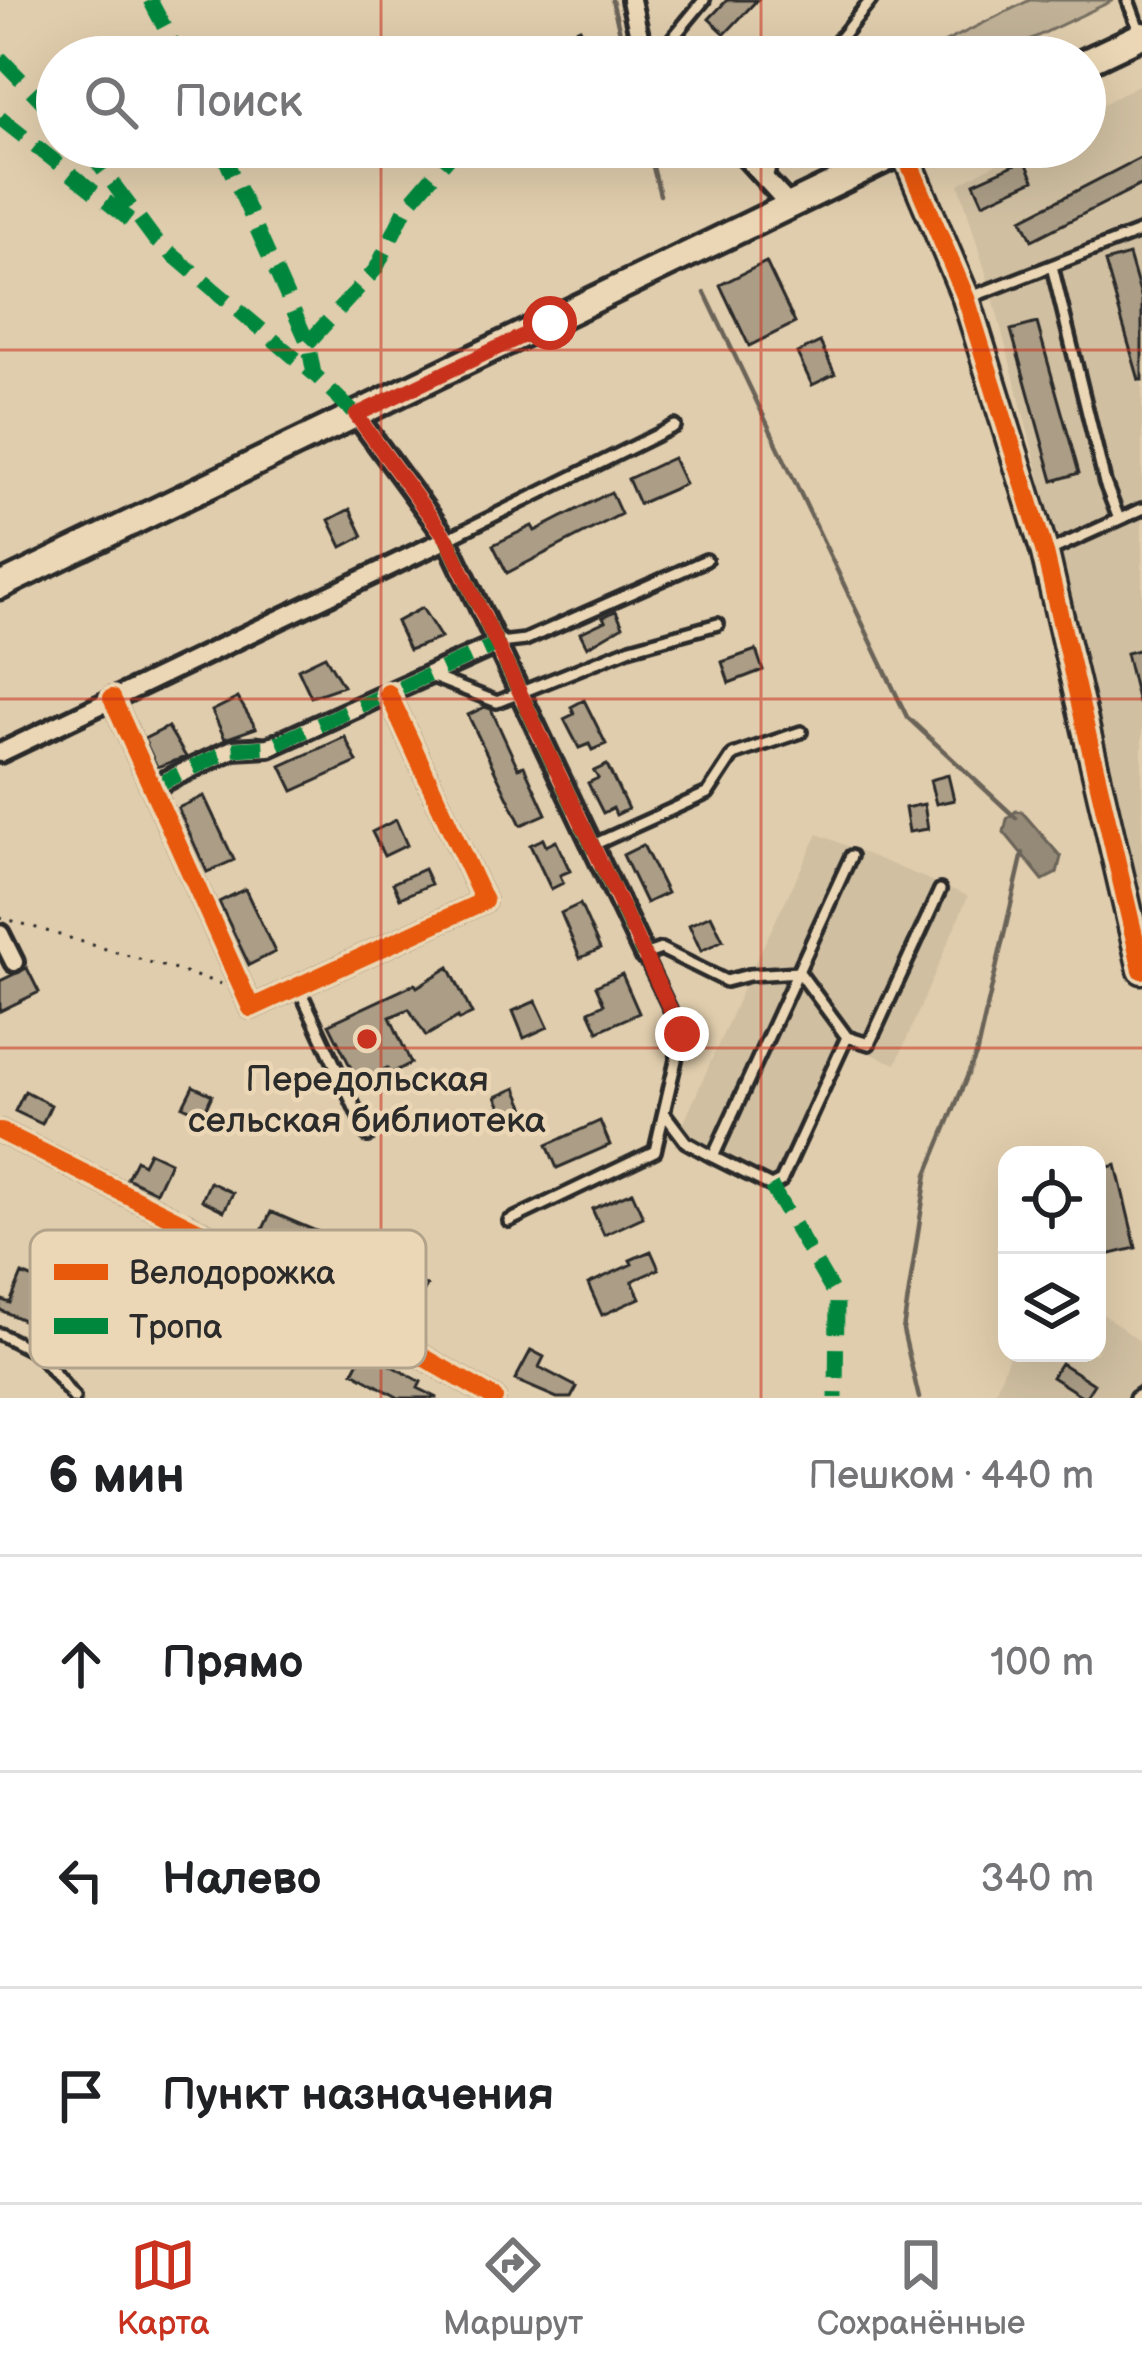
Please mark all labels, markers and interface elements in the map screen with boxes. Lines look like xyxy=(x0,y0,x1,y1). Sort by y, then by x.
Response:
search box xyxy=(36,36,1106,168)
icon: search xyxy=(78,69,144,135)
text: Поиск xyxy=(174,75,302,130)
route start xyxy=(523,296,577,350)
route end xyxy=(655,1007,709,1061)
marker: Передольская сельская библиотека xyxy=(354,1026,380,1052)
place label: Передольская сельская библиотека xyxy=(188,1059,546,1143)
map controls xyxy=(998,1146,1106,1362)
button: locate xyxy=(998,1146,1106,1254)
legend xyxy=(30,1230,426,1368)
text: Велодорожка xyxy=(129,1254,335,1294)
button: layers xyxy=(998,1254,1106,1362)
text: Тропа xyxy=(129,1308,223,1348)
text: 6 мин xyxy=(48,1446,185,1507)
text: Пешком · 440 m xyxy=(808,1453,1094,1500)
icon: ahead xyxy=(48,1631,114,1697)
text: Прямо xyxy=(162,1636,303,1691)
text: 100 m xyxy=(990,1640,1094,1687)
icon: left xyxy=(48,1847,114,1913)
text: Налево xyxy=(162,1852,321,1907)
text: 340 m xyxy=(981,1856,1094,1903)
icon: arrive xyxy=(48,2063,114,2129)
text: Пункт назначения xyxy=(162,2068,554,2123)
tab: Карта xyxy=(117,2232,210,2344)
tab: Маршрут xyxy=(443,2232,583,2344)
tab: Сохранённые xyxy=(817,2232,1025,2344)

